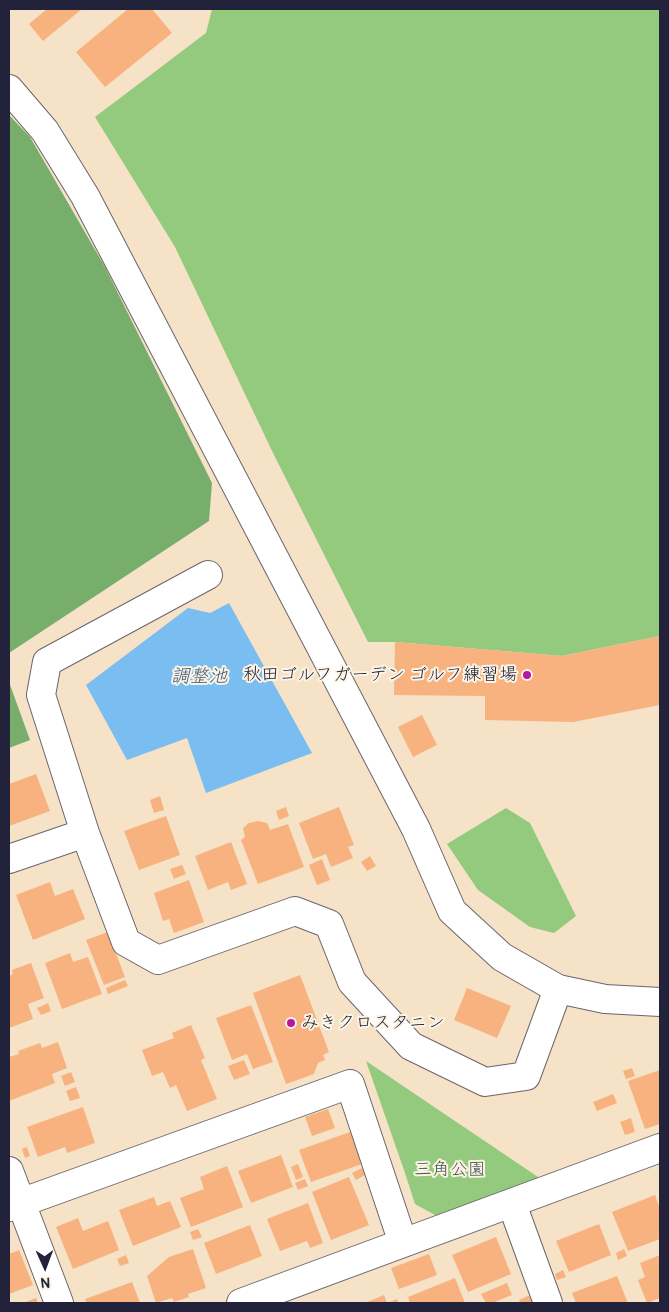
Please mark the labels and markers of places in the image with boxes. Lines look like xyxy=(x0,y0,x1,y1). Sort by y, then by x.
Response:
place label: 秋田ゴルフガーデン ゴルフ練習場 xyxy=(243,664,517,686)
marker: 秋田ゴルフガーデン ゴルフ練習場 xyxy=(521,669,533,681)
place label: みきクロスタニン xyxy=(301,1012,445,1034)
marker: みきクロスタニン xyxy=(285,1017,297,1029)

